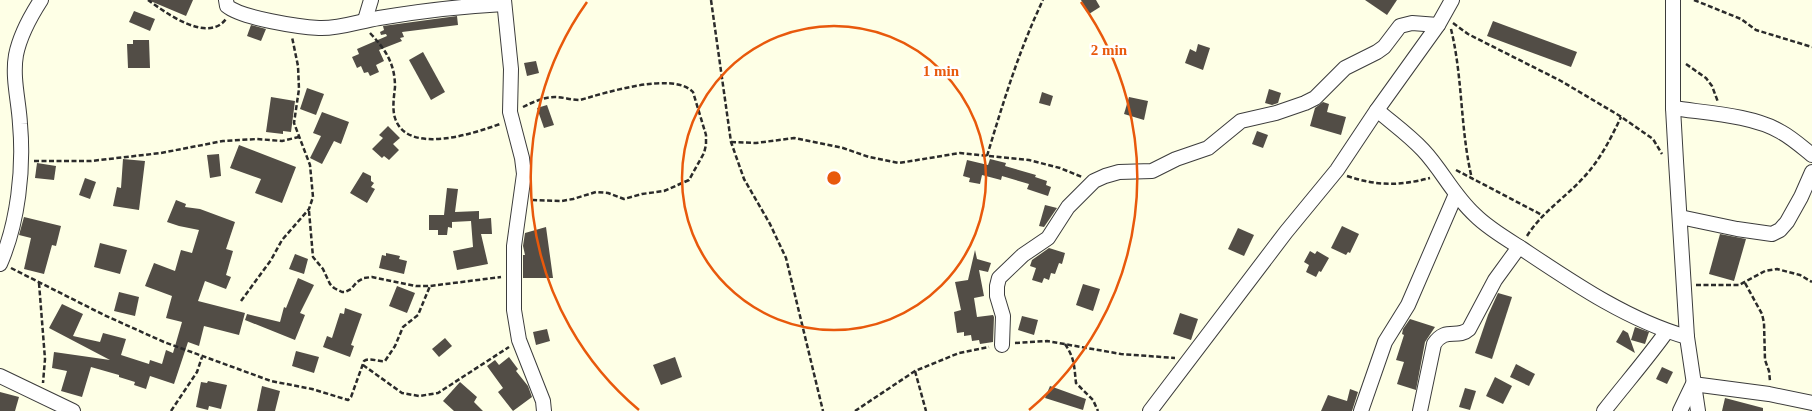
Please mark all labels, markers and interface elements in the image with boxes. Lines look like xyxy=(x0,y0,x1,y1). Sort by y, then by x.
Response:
text: 2 min xyxy=(1091,42,1128,58)
text: 1 min xyxy=(923,63,960,79)
centre of rings xyxy=(825,169,843,187)

